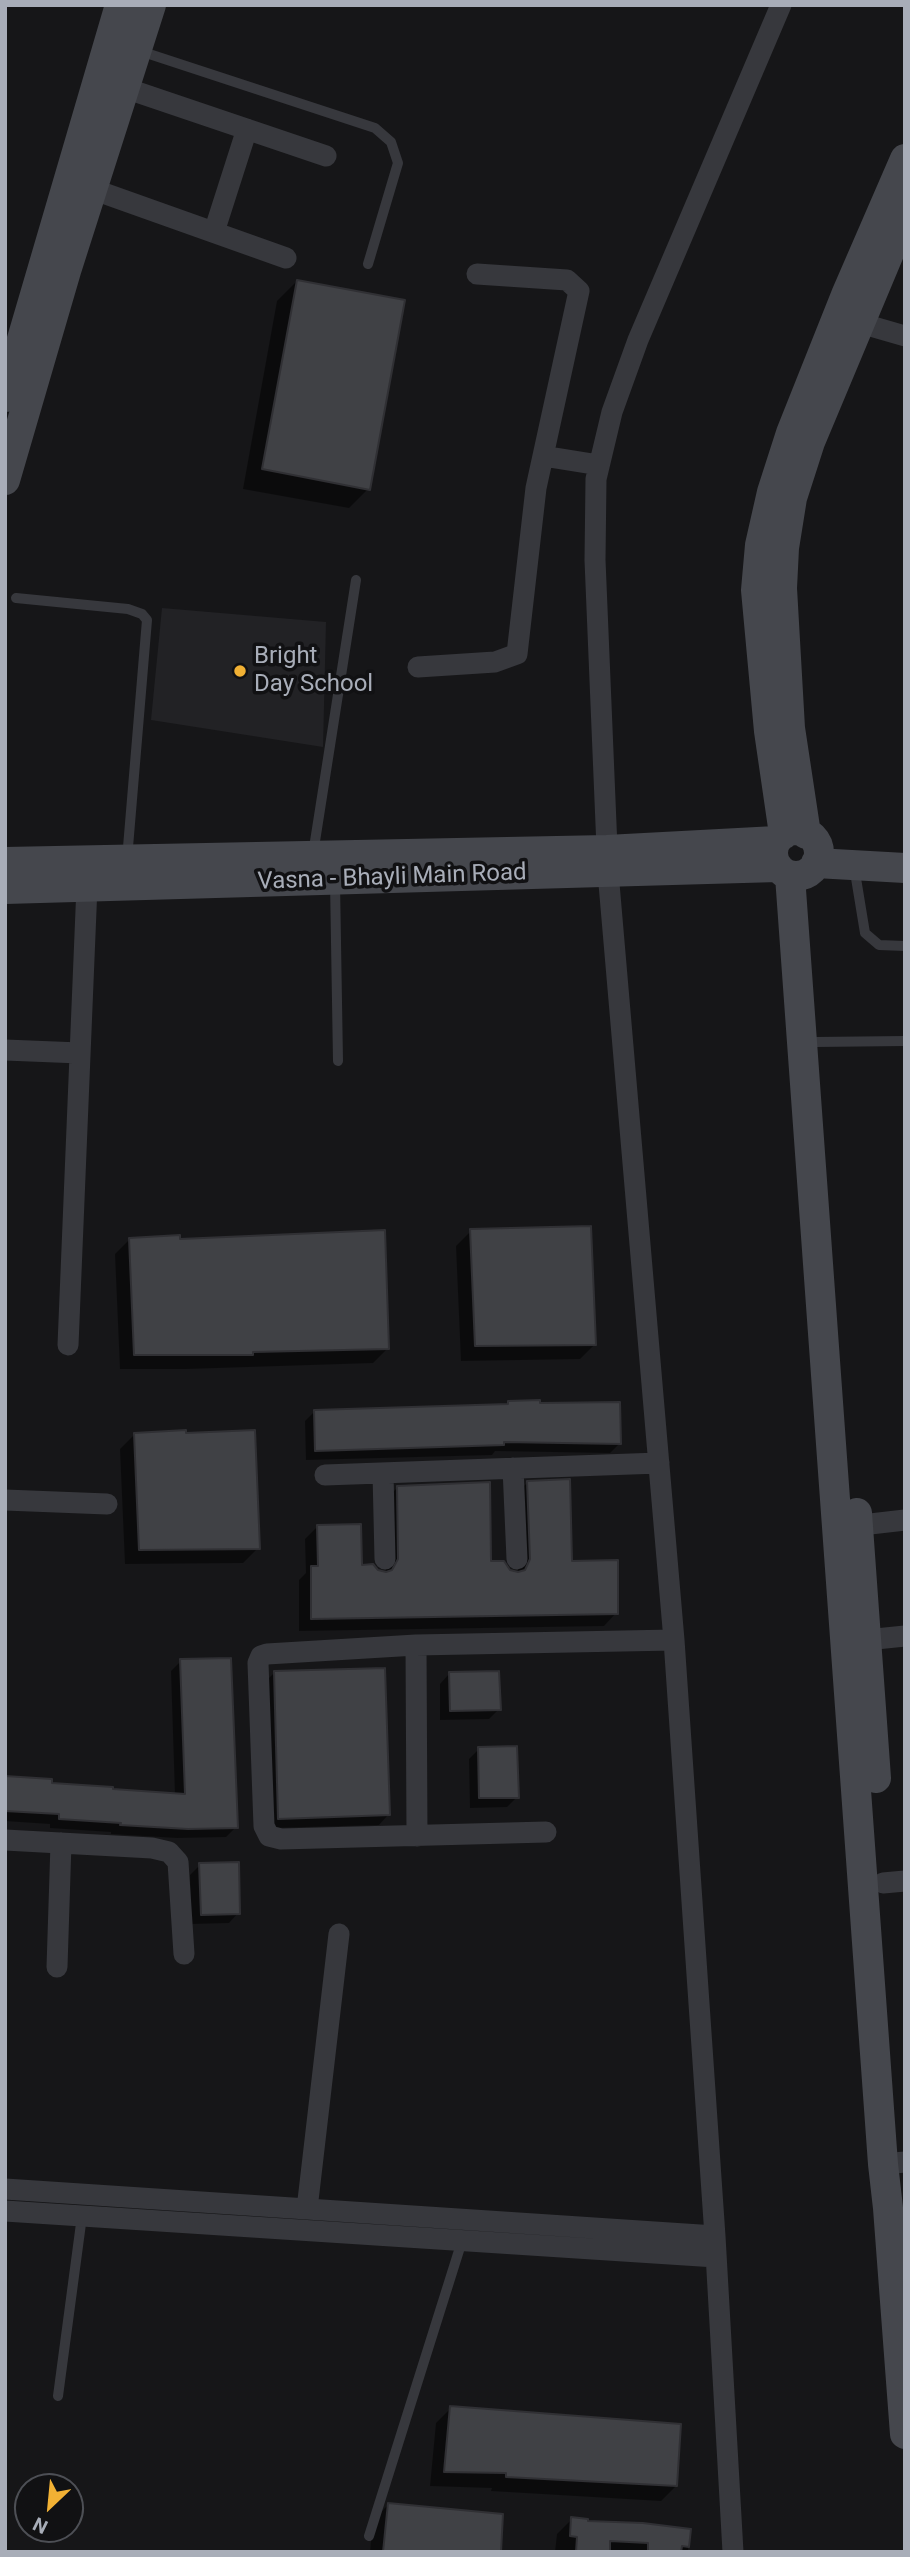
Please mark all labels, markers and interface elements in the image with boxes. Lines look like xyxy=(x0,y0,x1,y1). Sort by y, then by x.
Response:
place label: Bright Day School xyxy=(254,643,373,699)
marker: Bright Day School xyxy=(232,663,248,679)
street label: Vasna - Bhayli Main Road xyxy=(257,859,527,897)
north arrow xyxy=(14,2473,84,2543)
text: N xyxy=(29,2512,52,2539)

